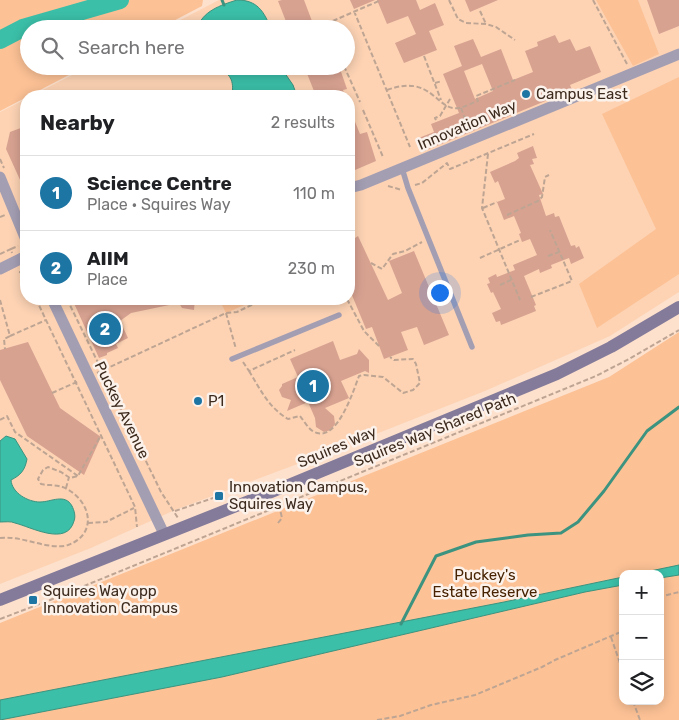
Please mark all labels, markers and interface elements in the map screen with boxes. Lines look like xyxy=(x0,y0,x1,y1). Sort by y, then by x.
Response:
search box xyxy=(20,20,355,75)
icon: search xyxy=(38,34,66,62)
text: Search here xyxy=(78,36,185,59)
place label: Campus East xyxy=(536,85,628,103)
marker: Campus East xyxy=(520,88,532,100)
street label: Innovation Way xyxy=(415,96,519,154)
text: Nearby xyxy=(40,110,115,135)
text: 2 results xyxy=(271,113,335,132)
text: Science Centre xyxy=(87,172,232,195)
text: 1 xyxy=(52,184,60,203)
text: 110 m xyxy=(293,184,335,203)
text: Place · Squires Way xyxy=(87,195,231,214)
text: AIIM xyxy=(87,247,129,270)
text: 2 xyxy=(51,259,61,278)
text: 230 m xyxy=(288,259,335,278)
text: Place xyxy=(87,270,128,289)
your location xyxy=(427,280,453,306)
pin: 2 xyxy=(89,310,121,348)
street label: Puckey Avenue xyxy=(91,358,153,462)
pin: 1 xyxy=(297,367,329,405)
street label: Squires Way Shared Path xyxy=(351,389,519,471)
place label: P1 xyxy=(208,392,224,410)
marker: P1 xyxy=(192,395,204,407)
street label: Squires Way xyxy=(295,422,379,472)
place label: Innovation Campus, Squires Way xyxy=(229,478,368,513)
marker: Innovation Campus, Squires Way xyxy=(213,490,225,502)
park label: Puckey's Estate Reserve xyxy=(432,566,538,601)
map controls xyxy=(619,570,664,705)
button: + xyxy=(619,570,664,615)
place label: Squires Way opp Innovation Campus xyxy=(43,582,178,617)
marker: Squires Way opp Innovation Campus xyxy=(27,594,39,606)
button: − xyxy=(619,615,664,660)
button: layers xyxy=(619,660,664,705)

